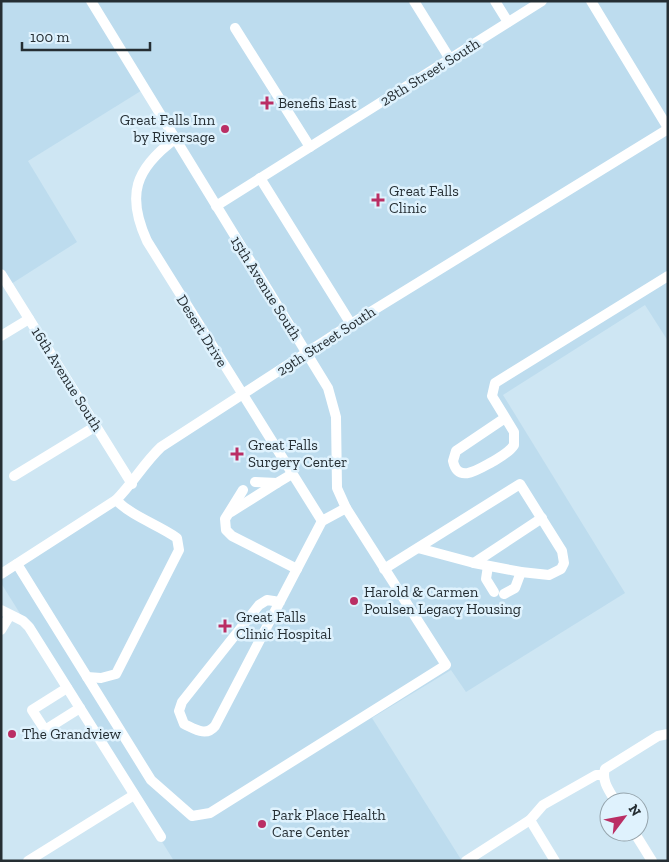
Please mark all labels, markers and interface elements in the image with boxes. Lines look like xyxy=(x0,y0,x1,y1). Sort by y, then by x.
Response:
scale bar xyxy=(22,20,150,52)
text: 100 m xyxy=(30,28,69,46)
street label: 28th Street South xyxy=(377,34,484,110)
place label: Benefis East xyxy=(278,94,357,112)
marker: Benefis East xyxy=(260,96,274,110)
place label: Great Falls Inn by Riversage xyxy=(120,111,215,146)
marker: Great Falls Inn by Riversage xyxy=(219,123,231,135)
place label: Great Falls Clinic xyxy=(389,182,459,217)
marker: Great Falls Clinic xyxy=(371,193,385,207)
street label: 15th Avenue South xyxy=(227,233,306,344)
street label: Desert Drive xyxy=(173,292,231,370)
street label: 29th Street South xyxy=(273,302,379,380)
street label: 16th Avenue South xyxy=(28,324,107,435)
place label: Great Falls Surgery Center xyxy=(248,436,347,471)
marker: Great Falls Surgery Center xyxy=(230,447,244,461)
place label: Harold & Carmen Poulsen Legacy Housing xyxy=(364,583,521,618)
marker: Harold & Carmen Poulsen Legacy Housing xyxy=(348,595,360,607)
place label: Great Falls Clinic Hospital xyxy=(236,608,332,643)
marker: Great Falls Clinic Hospital xyxy=(218,619,232,633)
place label: The Grandview xyxy=(22,725,121,743)
marker: The Grandview xyxy=(6,728,18,740)
north arrow xyxy=(599,792,649,842)
text: N xyxy=(625,801,645,820)
place label: Park Place Health Care Center xyxy=(272,806,386,841)
marker: Park Place Health Care Center xyxy=(256,818,268,830)

